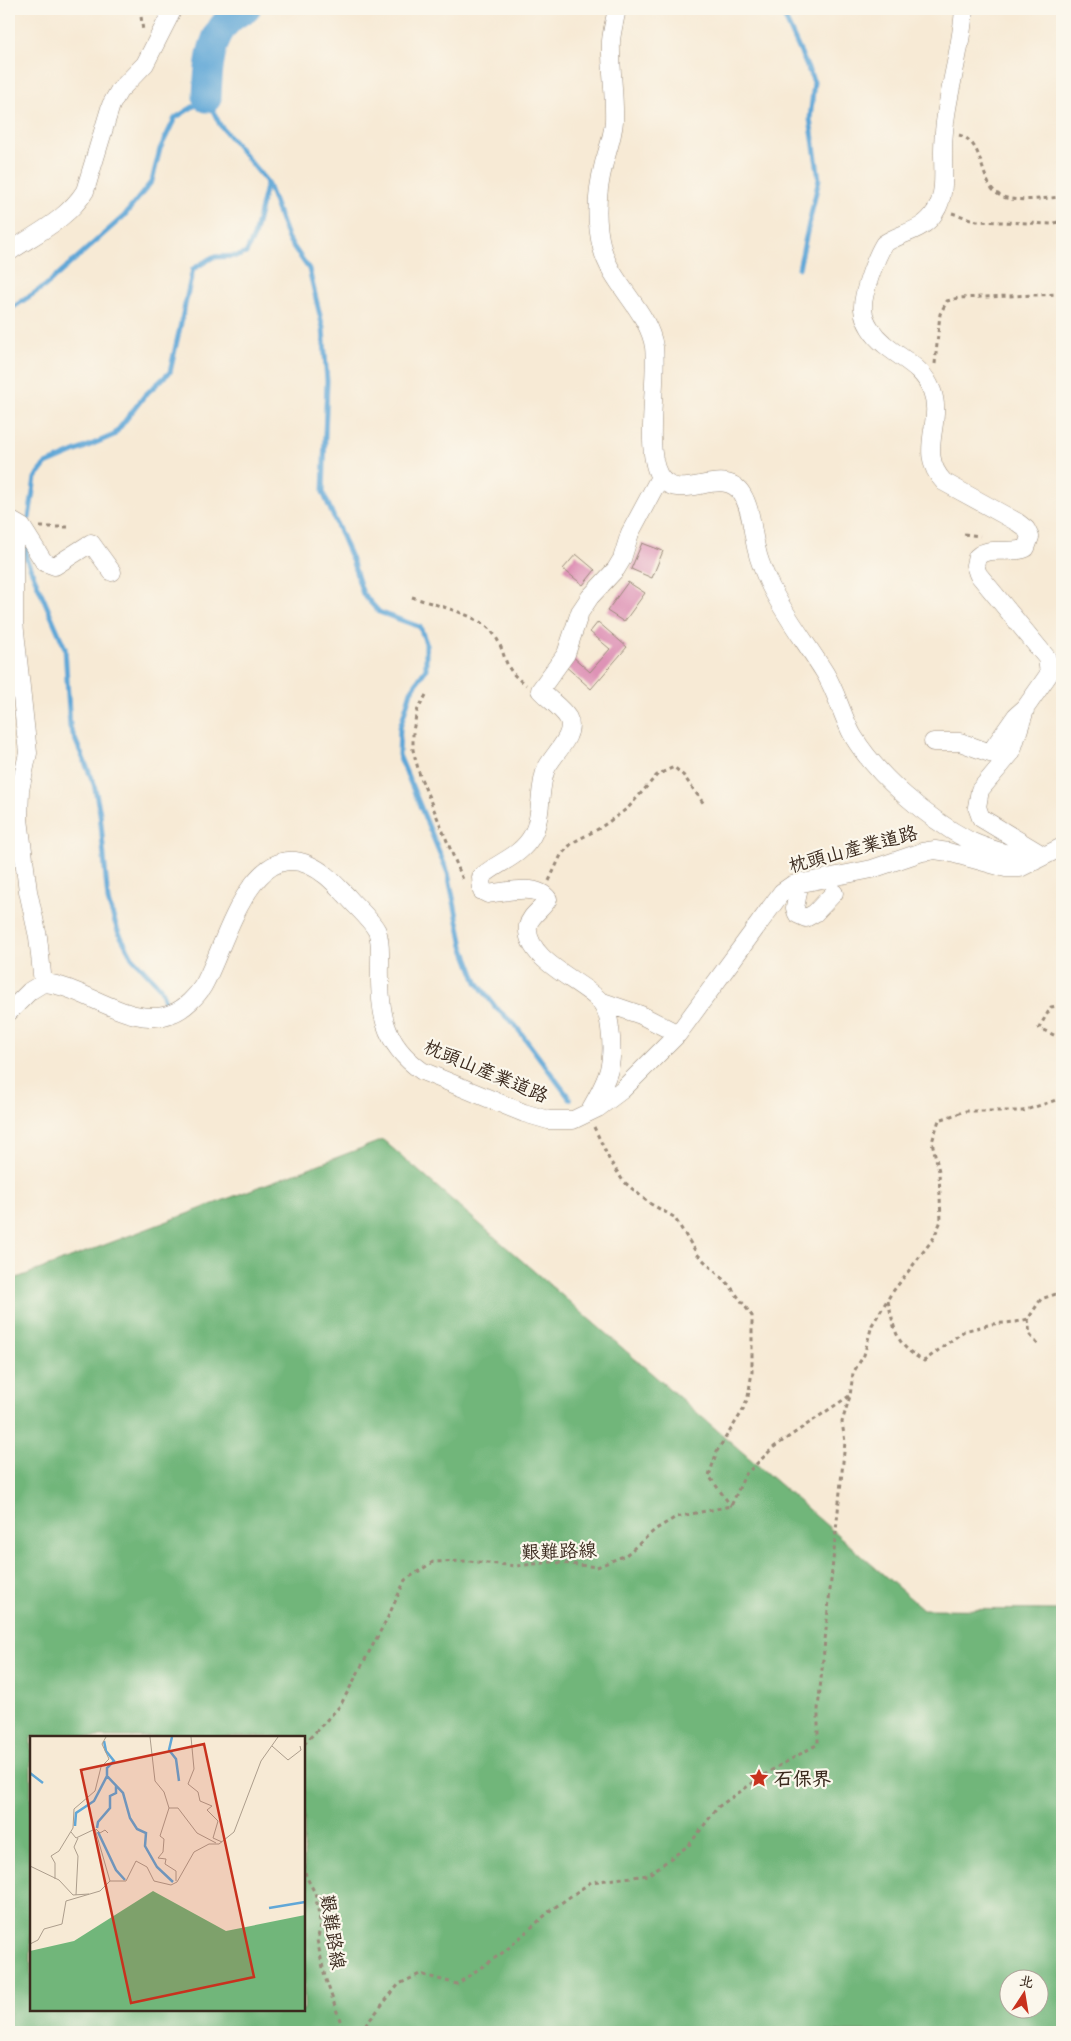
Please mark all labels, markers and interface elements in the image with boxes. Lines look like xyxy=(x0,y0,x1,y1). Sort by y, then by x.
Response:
street label: 枕頭山產業道路 xyxy=(786,820,920,878)
street label: 枕頭山產業道路 xyxy=(420,1034,552,1108)
street label: 艱難路線 xyxy=(521,1537,597,1565)
inset map xyxy=(30,1736,305,2011)
place label: 石保界 xyxy=(774,1766,831,1791)
place icon: 石保界 xyxy=(748,1767,770,1789)
street label: 艱難路線 xyxy=(315,1893,351,1971)
north arrow xyxy=(998,1968,1048,2018)
text: 北 xyxy=(1018,1971,1035,1992)

